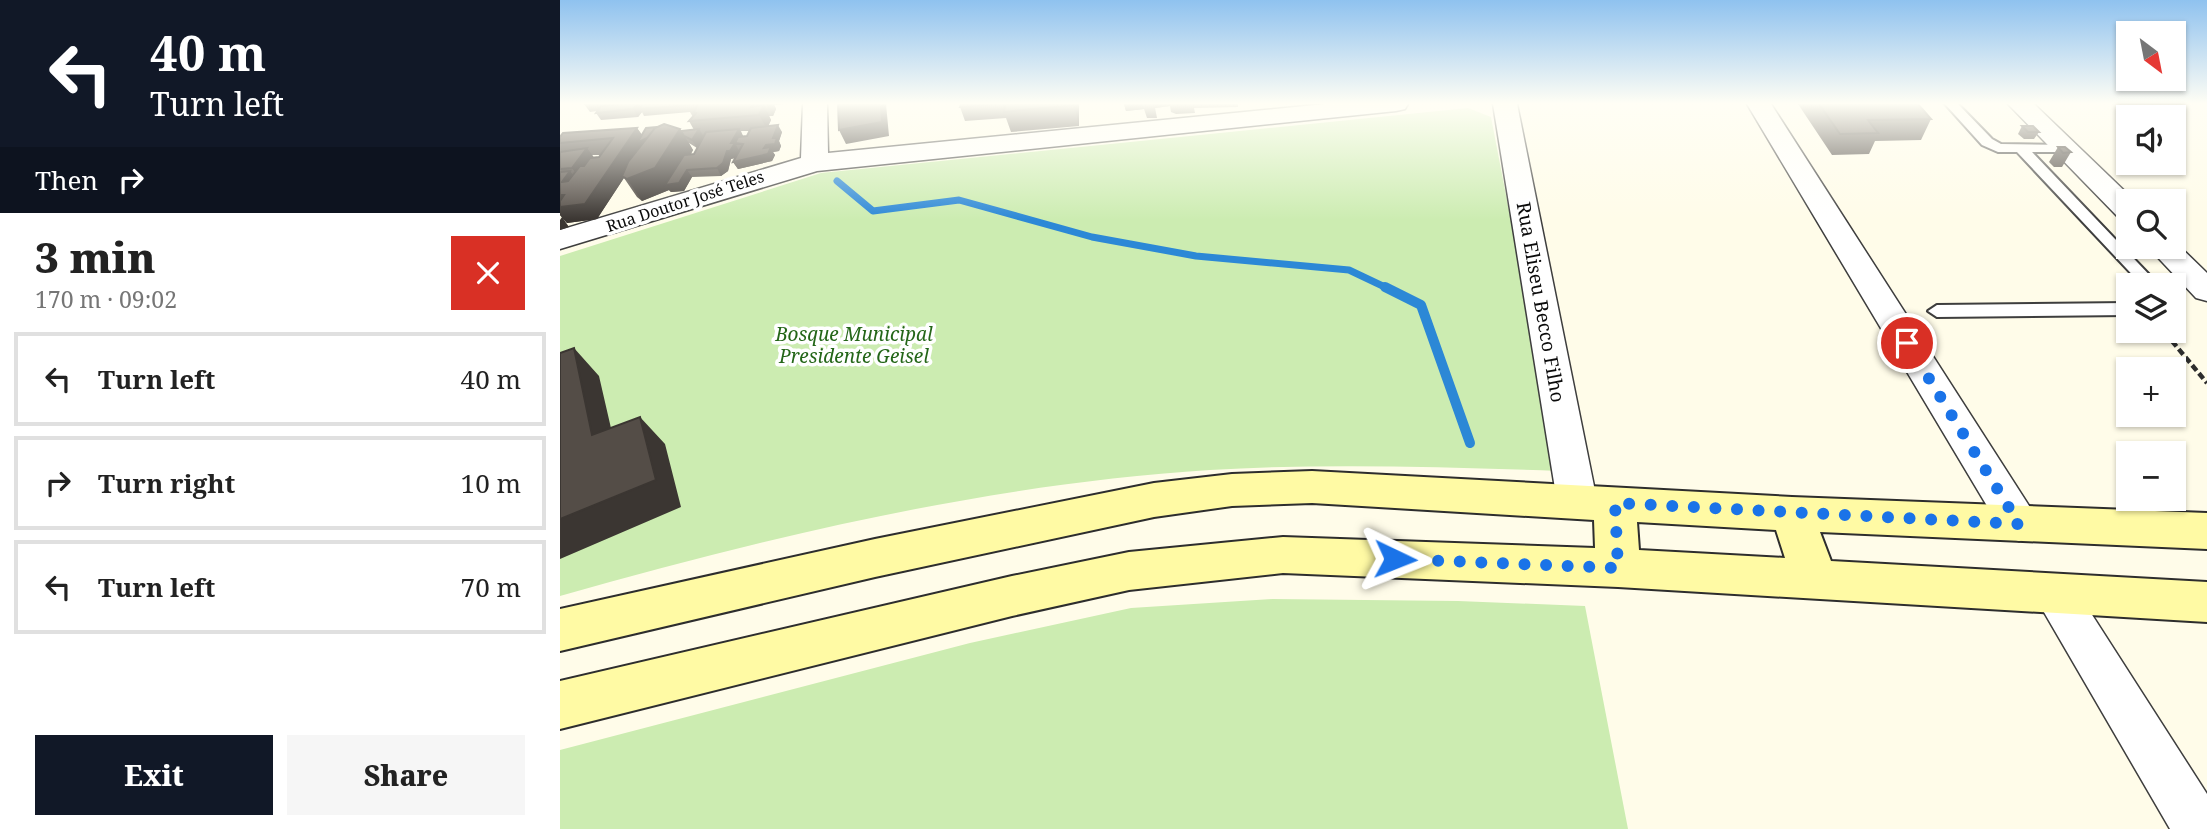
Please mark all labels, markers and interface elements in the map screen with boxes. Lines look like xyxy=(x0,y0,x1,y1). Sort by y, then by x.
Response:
text: 40 m xyxy=(150,19,266,85)
north arrow xyxy=(2116,21,2186,91)
map controls xyxy=(2116,21,2186,511)
icon: left xyxy=(35,28,126,119)
text: Turn left xyxy=(150,82,284,125)
button: sound xyxy=(2116,105,2186,175)
icon: right xyxy=(112,161,150,199)
text: Then xyxy=(35,162,98,198)
street label: Rua Doutor José Teles xyxy=(603,165,767,237)
button: search xyxy=(2116,189,2186,259)
street label: Rua Eliseu Becco Filho xyxy=(1511,200,1571,404)
text: 3 min xyxy=(35,228,156,285)
button: close xyxy=(451,236,525,310)
button: layers xyxy=(2116,273,2186,343)
text: 170 m · 09:02 xyxy=(35,283,177,315)
pin xyxy=(1877,313,1937,373)
park label: Bosque Municipal Presidente Geisel xyxy=(774,321,933,369)
icon: arrive xyxy=(1888,324,1926,362)
button: + xyxy=(2116,357,2186,427)
icon: left xyxy=(39,360,77,398)
text: Turn left xyxy=(98,361,215,397)
text: 40 m xyxy=(461,361,521,397)
button: − xyxy=(2116,441,2186,511)
icon: right xyxy=(39,464,77,502)
text: Turn right xyxy=(98,465,235,501)
text: 10 m xyxy=(461,465,521,501)
position arrow xyxy=(1358,522,1432,596)
icon: left xyxy=(39,568,77,606)
text: Turn left xyxy=(98,569,215,605)
text: 70 m xyxy=(461,569,521,605)
button: Exit xyxy=(35,735,273,815)
button: Share xyxy=(287,735,525,815)

